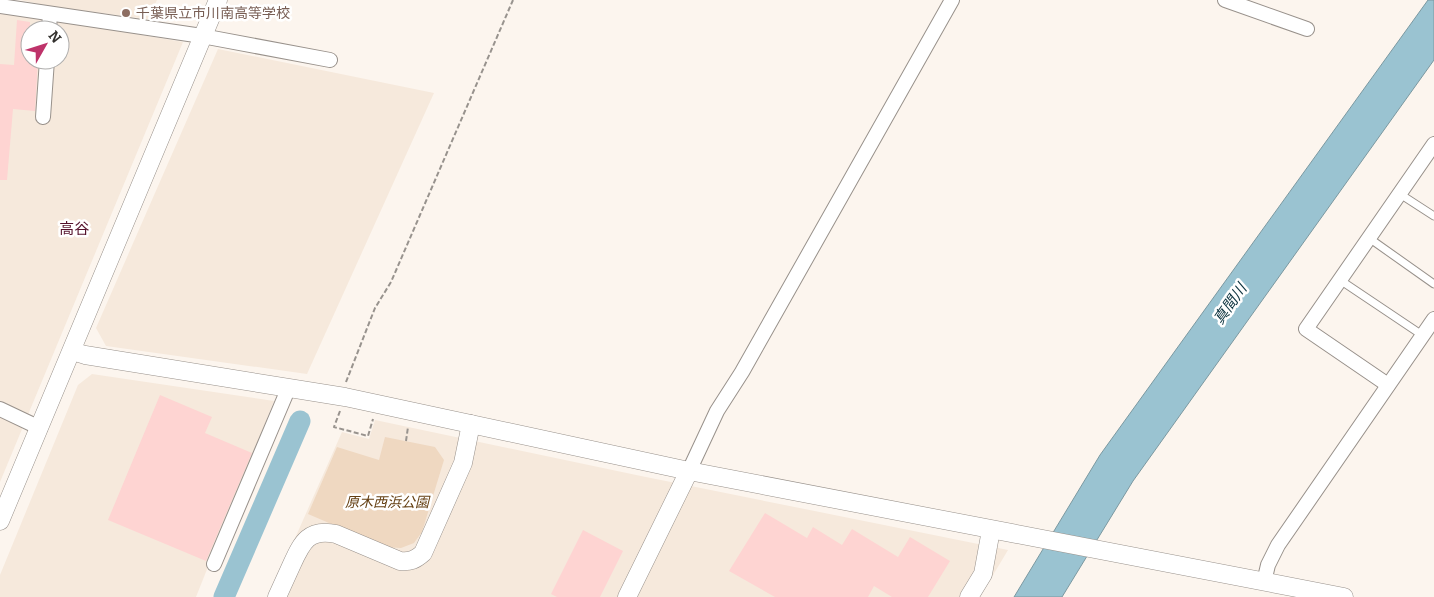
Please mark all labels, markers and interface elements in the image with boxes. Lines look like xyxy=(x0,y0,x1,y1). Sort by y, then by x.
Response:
place label: 千葉県立市川南高等学校 xyxy=(136,5,290,22)
marker: 千葉県立市川南高等学校 xyxy=(120,7,132,19)
north arrow xyxy=(20,20,70,70)
text: N xyxy=(45,28,65,47)
district label: 高谷 xyxy=(59,220,89,238)
water label: 真間川 xyxy=(1210,279,1251,328)
park label: 原木西浜公園 xyxy=(345,494,431,511)

